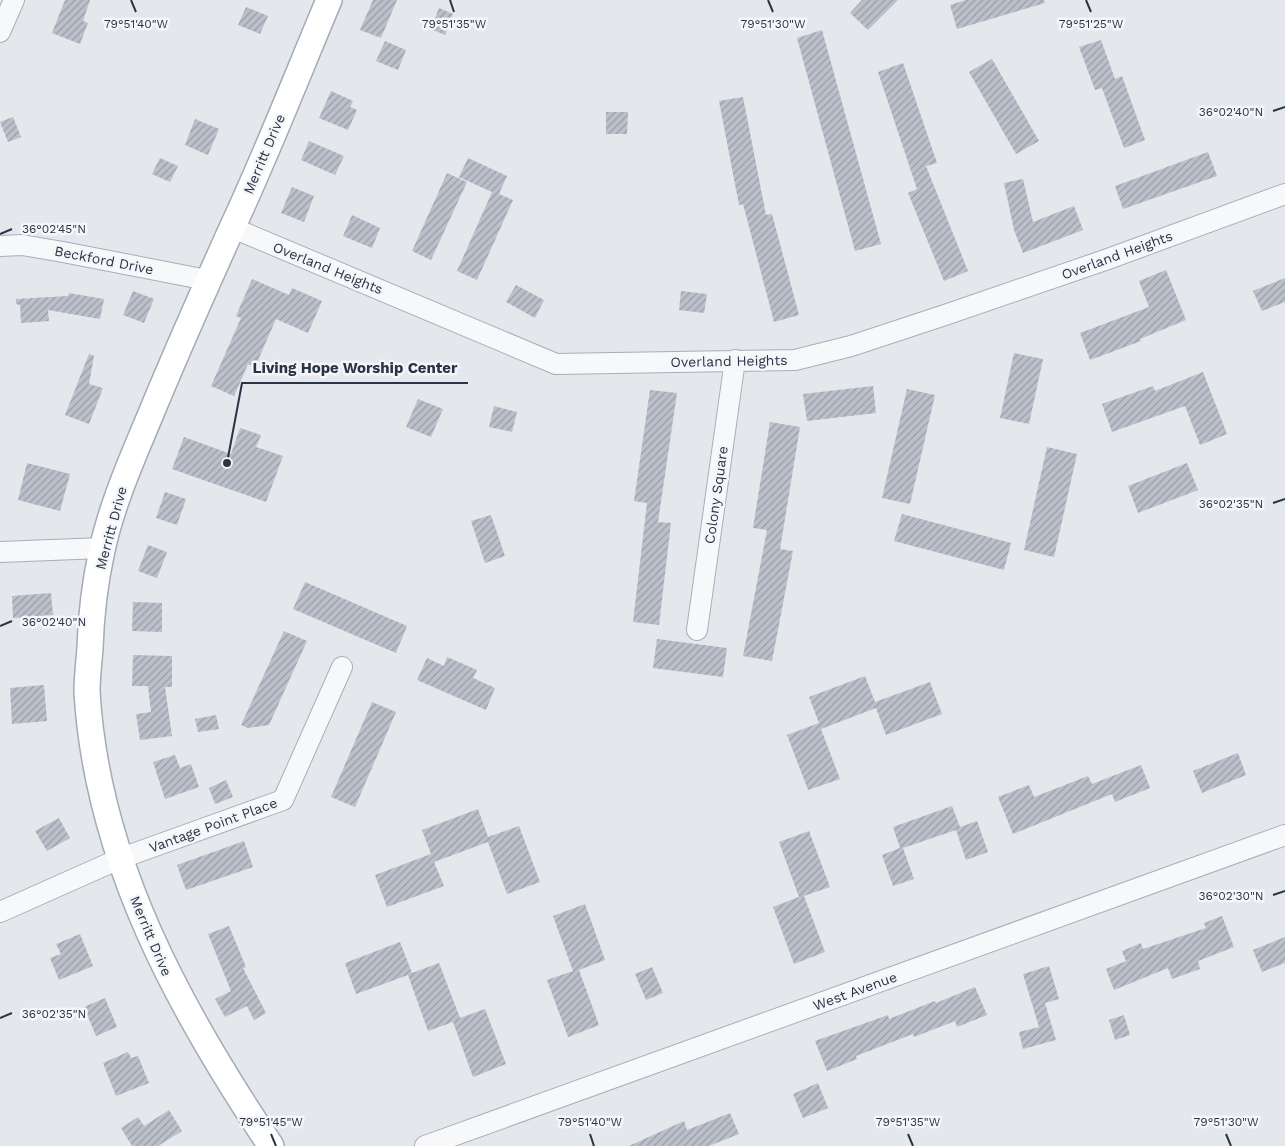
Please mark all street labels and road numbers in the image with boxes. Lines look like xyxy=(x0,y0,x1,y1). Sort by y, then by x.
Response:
street label: Merritt Drive xyxy=(240,112,288,196)
street label: Overland Heights xyxy=(1059,227,1175,283)
street label: Overland Heights xyxy=(271,239,385,297)
street label: Beckford Drive xyxy=(53,243,155,277)
street label: Overland Heights xyxy=(670,352,788,370)
street label: Colony Square xyxy=(701,445,731,545)
street label: Merritt Drive xyxy=(92,485,130,571)
street label: Vantage Point Place xyxy=(147,794,279,856)
street label: Merritt Drive xyxy=(127,894,175,978)
street label: West Avenue xyxy=(811,968,899,1014)

